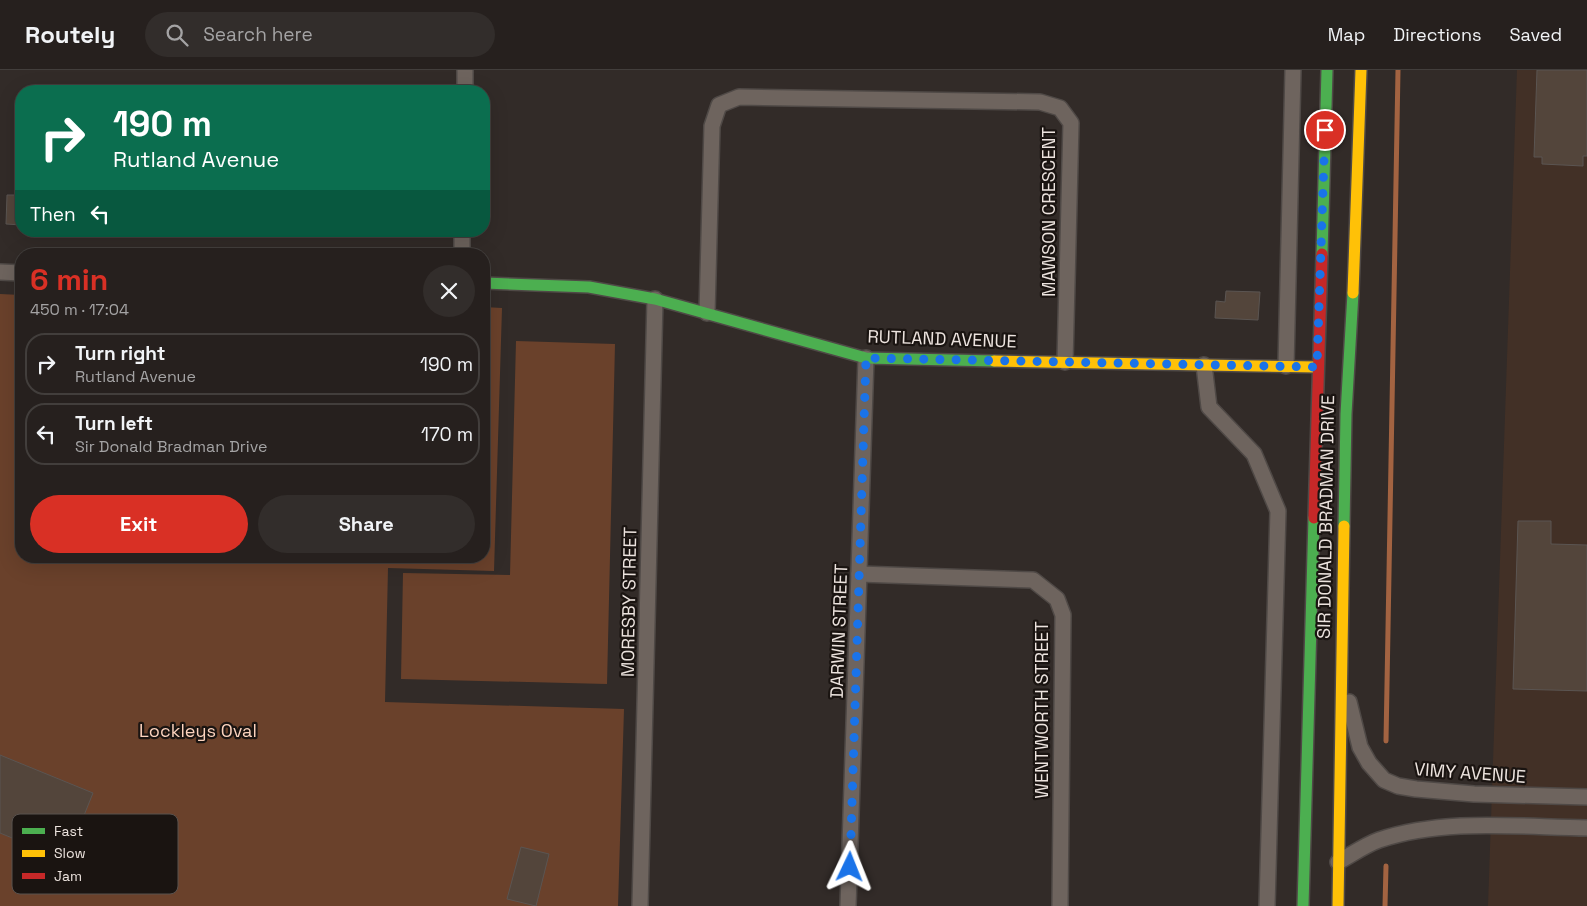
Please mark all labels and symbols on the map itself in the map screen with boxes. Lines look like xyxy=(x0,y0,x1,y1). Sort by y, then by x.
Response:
pin xyxy=(1304,109,1346,151)
street label: MAWSON CRESCENT xyxy=(1037,127,1060,297)
street label: RUTLAND AVENUE xyxy=(867,324,1017,353)
street label: SIR DONALD BRADMAN DRIVE xyxy=(1312,395,1339,639)
street label: MORESBY STREET xyxy=(616,526,641,677)
street label: DARWIN STREET xyxy=(825,563,852,699)
street label: WENTWORTH STREET xyxy=(1030,621,1053,799)
park label: Lockleys Oval xyxy=(139,719,257,742)
street label: VIMY AVENUE xyxy=(1413,757,1527,788)
legend xyxy=(12,814,178,894)
text: Fast xyxy=(54,822,83,840)
position arrow xyxy=(823,840,875,892)
text: Slow xyxy=(54,844,86,862)
text: Jam xyxy=(54,867,82,885)

